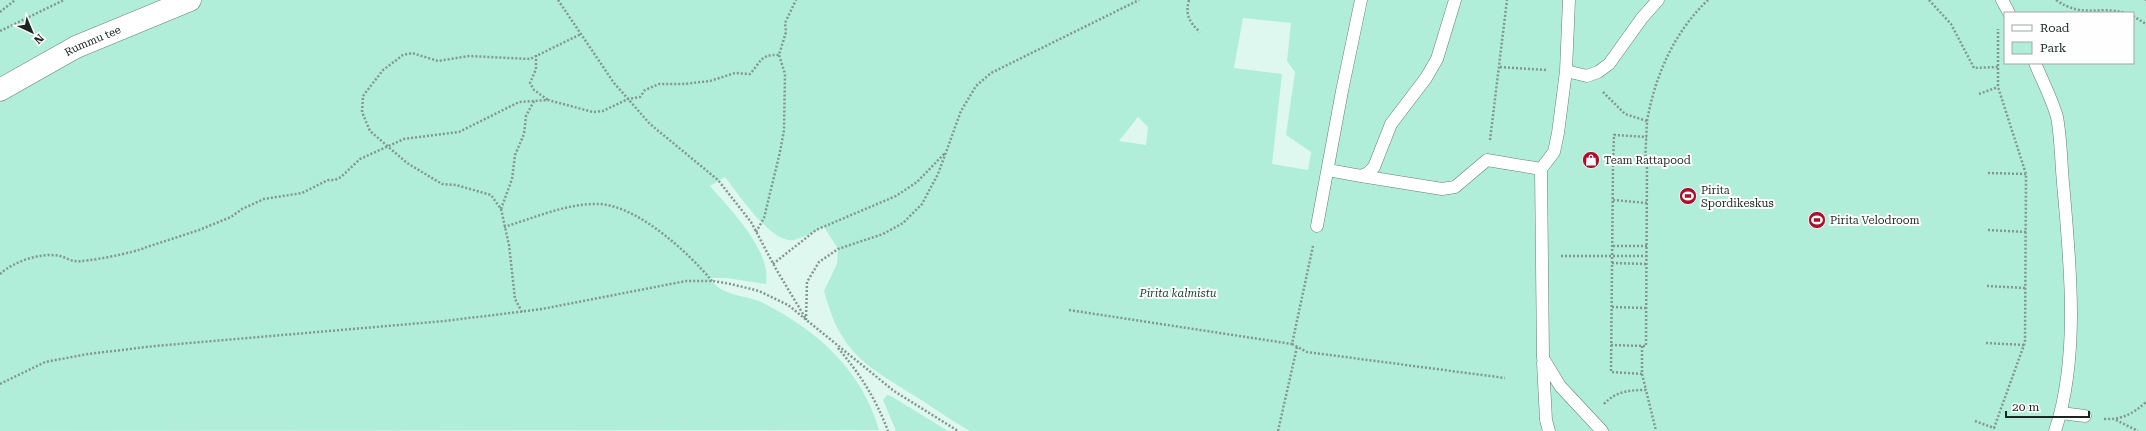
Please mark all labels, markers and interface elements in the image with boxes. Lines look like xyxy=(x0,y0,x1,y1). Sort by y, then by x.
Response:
north arrow xyxy=(12,12,52,52)
legend xyxy=(2004,12,2134,64)
text: Road xyxy=(2040,21,2070,35)
street label: Rummu tee xyxy=(62,23,123,59)
text: N xyxy=(31,31,46,47)
text: Park xyxy=(2040,41,2067,55)
shop icon: Team Rattapood xyxy=(1581,150,1601,170)
place label: Team Rattapood xyxy=(1604,154,1691,167)
place label: Pirita Spordikeskus xyxy=(1701,184,1774,210)
sports icon: Pirita Spordikeskus xyxy=(1678,186,1698,206)
sports icon: Pirita Velodroom xyxy=(1807,210,1827,230)
place label: Pirita Velodroom xyxy=(1830,214,1920,227)
park label: Pirita kalmistu xyxy=(1138,287,1217,300)
scale bar xyxy=(2006,393,2089,419)
text: 20 m xyxy=(2012,400,2039,414)

